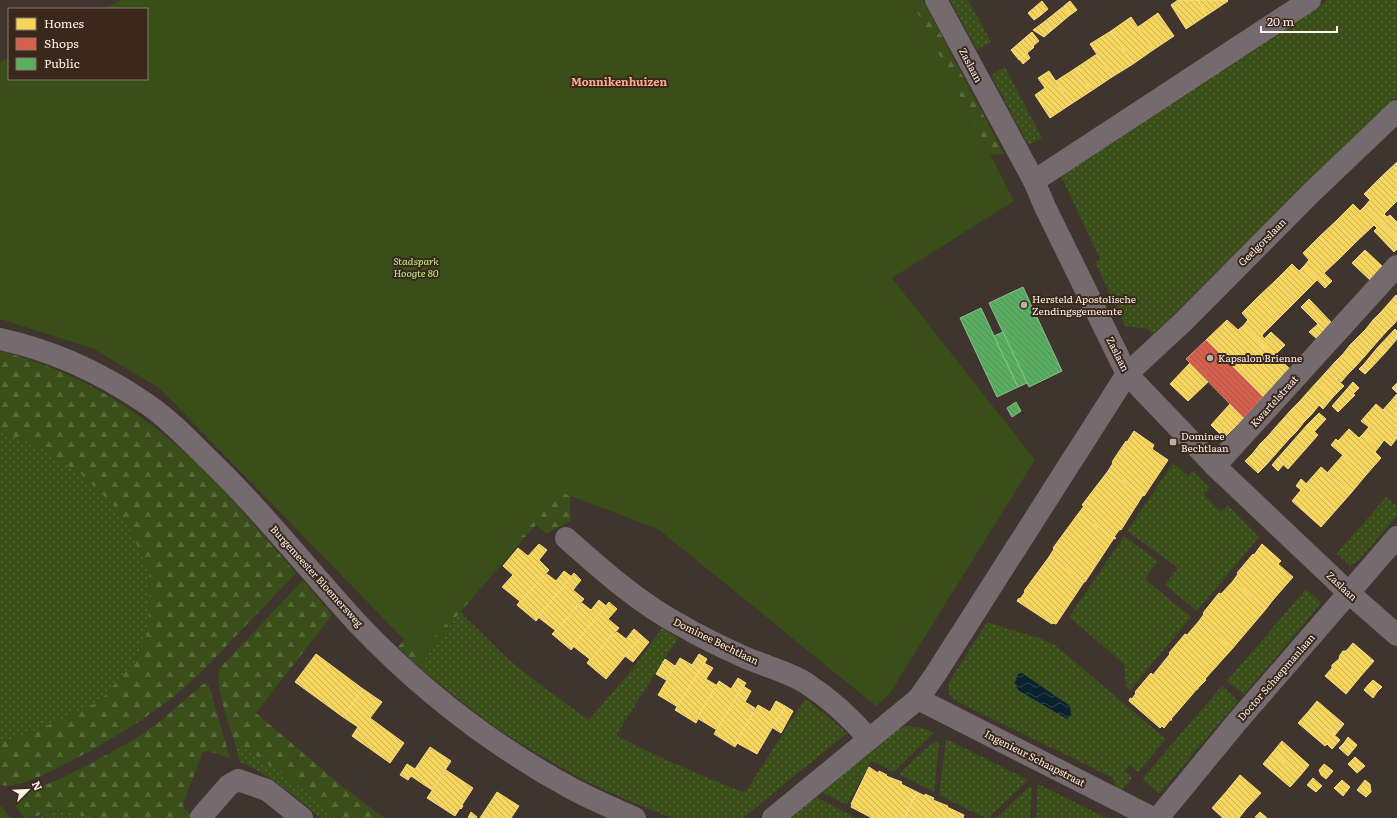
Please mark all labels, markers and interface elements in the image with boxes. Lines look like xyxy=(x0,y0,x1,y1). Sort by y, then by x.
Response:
legend xyxy=(8,8,148,80)
scale bar xyxy=(1261,8,1337,34)
text: 20 m xyxy=(1267,12,1294,30)
text: Homes xyxy=(44,14,84,32)
text: Shops xyxy=(44,34,79,52)
street label: Zaslaan xyxy=(956,45,987,85)
text: Public xyxy=(44,54,80,72)
district label: Monnikenhuizen xyxy=(571,73,667,89)
street label: Geelgorslaan xyxy=(1234,214,1289,269)
park label: Stadspark Hoogte 80 xyxy=(393,253,439,280)
place label: Hersteld Apostolische Zendingsgemeente xyxy=(1032,291,1136,318)
marker: Hersteld Apostolische Zendingsgemeente xyxy=(1019,300,1029,310)
street label: Zaslaan xyxy=(1103,334,1134,374)
place label: Kapsalon Brienne xyxy=(1218,350,1302,365)
marker: Kapsalon Brienne xyxy=(1205,353,1215,363)
street label: Kwartelstraat xyxy=(1246,371,1301,430)
place label: Dominee Bechtlaan xyxy=(1181,428,1229,455)
marker: Dominee Bechtlaan xyxy=(1168,437,1178,447)
street label: Burgemeester Bloemersweg xyxy=(268,522,367,630)
street label: Zaslaan xyxy=(1324,568,1361,604)
street label: Dominee Bechtlaan xyxy=(671,613,762,668)
street label: Doctor Schaepmanlaan xyxy=(1233,629,1318,724)
street label: Ingenieur Schaapstraat xyxy=(982,726,1088,789)
north arrow xyxy=(8,770,48,810)
text: N xyxy=(29,778,47,793)

